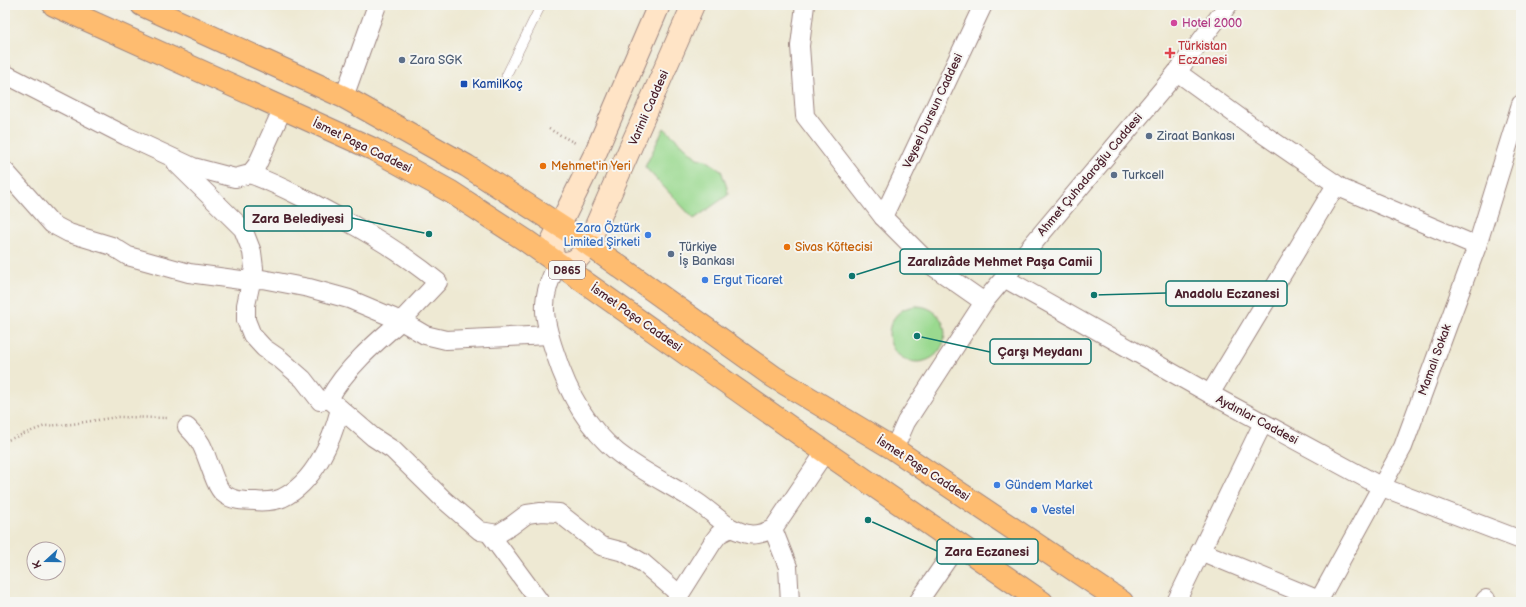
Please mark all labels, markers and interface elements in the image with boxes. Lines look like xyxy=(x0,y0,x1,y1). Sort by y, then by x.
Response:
place label: Hotel 2000 xyxy=(1182,16,1242,31)
marker: Hotel 2000 xyxy=(1169,18,1179,28)
place label: Türkistan Eczanesi xyxy=(1178,39,1228,68)
marker: Türkistan Eczanesi xyxy=(1165,48,1175,58)
street label: Veysel Dursun Caddesi xyxy=(900,51,966,171)
place label: Zara SGK xyxy=(409,53,462,68)
marker: Zara SGK xyxy=(397,55,407,65)
street label: Varinli Caddesi xyxy=(626,68,672,148)
place label: KamilKoç xyxy=(472,77,523,92)
marker: KamilKoç xyxy=(459,79,469,89)
street label: Ahmet Çuhadaroğlu Caddesi xyxy=(1034,110,1146,239)
street label: İsmet Paşa Caddesi xyxy=(310,115,414,177)
place label: Ziraat Bankası xyxy=(1156,129,1235,144)
marker: Ziraat Bankası xyxy=(1144,131,1154,141)
place label: Mehmet'in Yeri xyxy=(551,159,631,174)
marker: Mehmet'in Yeri xyxy=(538,161,548,171)
place label: Turkcell xyxy=(1122,168,1164,183)
marker: Turkcell xyxy=(1109,170,1119,180)
callout: Zara Belediyesi xyxy=(244,206,352,231)
text: Zara Belediyesi xyxy=(252,211,344,227)
place label: Zara Öztürk Limited Şirketi xyxy=(564,220,640,250)
marker: Zara Öztürk Limited Şirketi xyxy=(643,230,653,240)
place label: Türkiye İş Bankası xyxy=(679,240,735,269)
place label: Sivas Köftecisi xyxy=(795,240,873,255)
marker: Sivas Köftecisi xyxy=(782,242,792,252)
marker: Türkiye İş Bankası xyxy=(666,249,676,259)
callout: Zaralızâde Mehmet Paşa Camii xyxy=(900,249,1101,274)
text: Zaralızâde Mehmet Paşa Camii xyxy=(908,254,1092,270)
road number: D865 xyxy=(549,261,585,279)
place label: Ergut Ticaret xyxy=(713,273,783,288)
marker: Ergut Ticaret xyxy=(700,275,710,285)
street label: İsmet Paşa Caddesi xyxy=(587,280,685,355)
callout: Anadolu Eczanesi xyxy=(1166,281,1287,306)
text: Anadolu Eczanesi xyxy=(1174,286,1279,302)
street label: Mamalı Sokak xyxy=(1415,322,1455,398)
callout: Çarşı Meydanı xyxy=(990,339,1091,364)
text: Çarşı Meydanı xyxy=(998,344,1082,360)
street label: Aydınlar Caddesi xyxy=(1213,392,1301,448)
street label: İsmet Paşa Caddesi xyxy=(874,432,973,505)
place label: Gündem Market xyxy=(1005,478,1093,493)
marker: Gündem Market xyxy=(992,480,1002,490)
place label: Vestel xyxy=(1042,503,1075,518)
marker: Vestel xyxy=(1029,505,1039,515)
callout: Zara Eczanesi xyxy=(937,539,1038,564)
north arrow xyxy=(26,541,66,581)
text: Zara Eczanesi xyxy=(945,544,1029,560)
text: K xyxy=(30,558,45,570)

